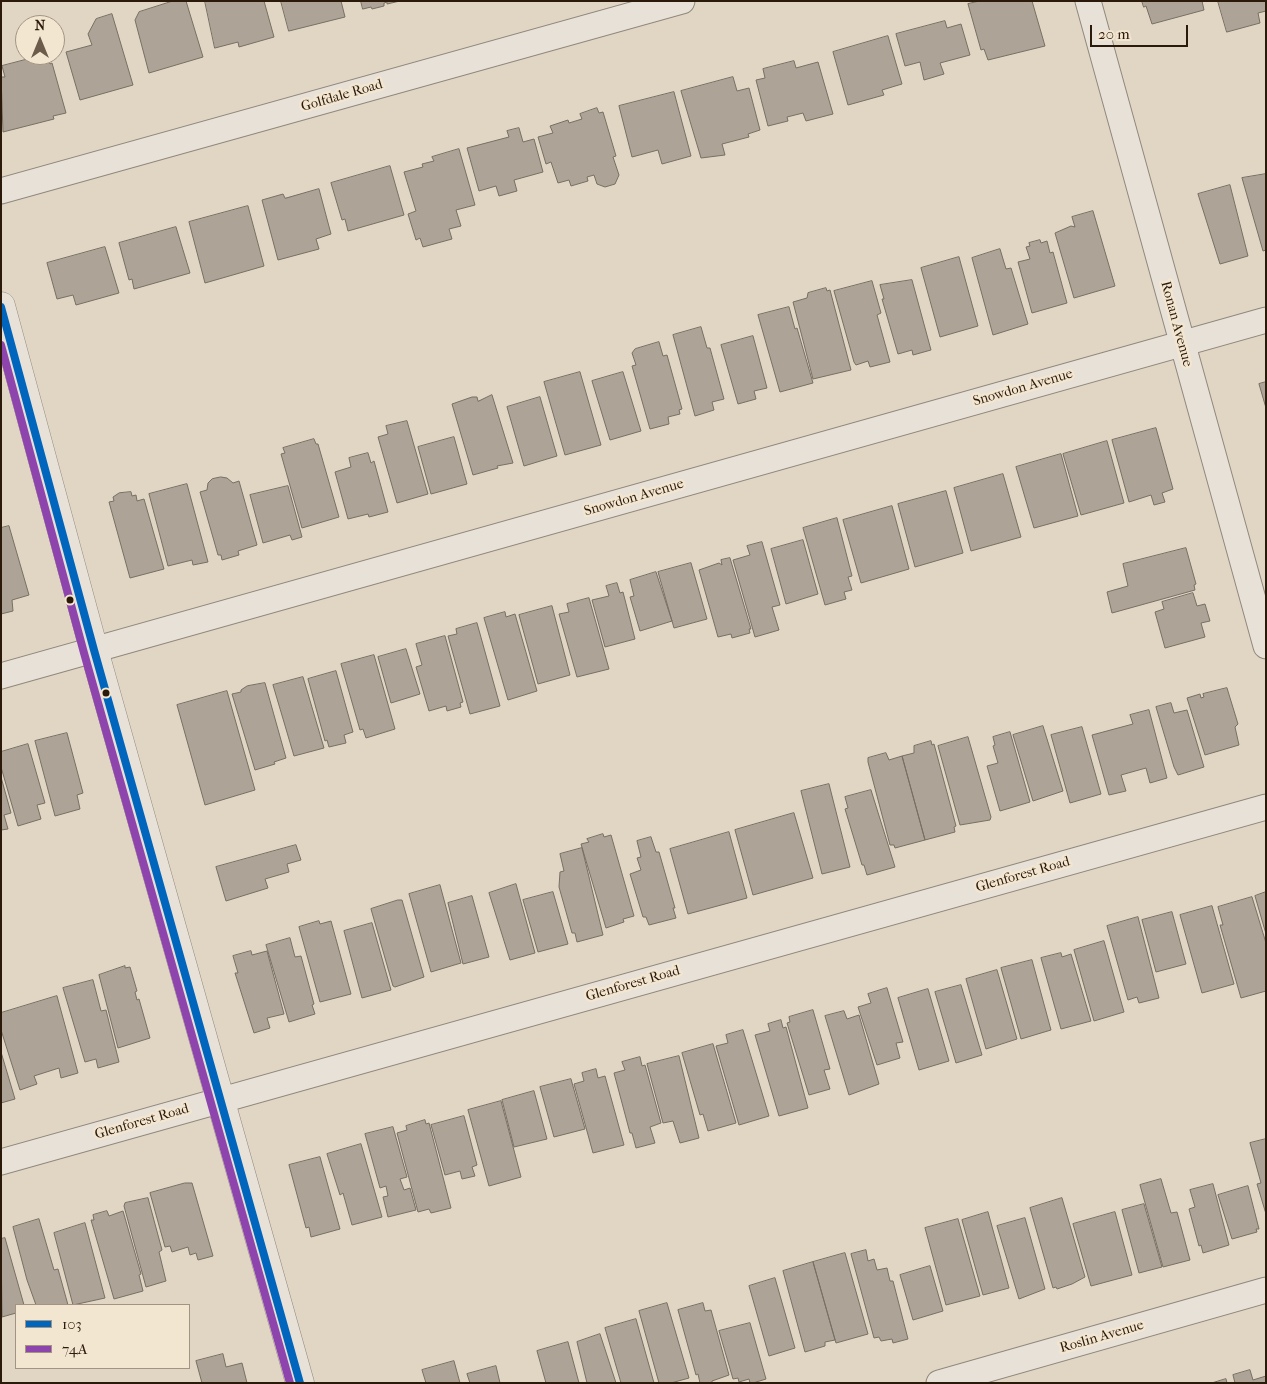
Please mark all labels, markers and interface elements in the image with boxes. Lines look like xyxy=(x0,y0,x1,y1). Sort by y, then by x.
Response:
north arrow xyxy=(15,15,65,65)
scale bar xyxy=(1092,15,1190,47)
text: N xyxy=(35,17,45,34)
text: 20 m xyxy=(1098,25,1130,43)
street label: Golfdale Road xyxy=(299,76,385,116)
street label: Ronan Avenue xyxy=(1157,279,1195,369)
street label: Snowdon Avenue xyxy=(971,366,1075,410)
street label: Snowdon Avenue xyxy=(582,476,686,520)
unlabelled marker xyxy=(65,595,75,605)
unlabelled marker xyxy=(101,688,111,698)
street label: Glenforest Road xyxy=(974,854,1072,896)
street label: Glenforest Road xyxy=(584,963,682,1005)
street label: Glenforest Road xyxy=(93,1101,191,1143)
legend xyxy=(15,1304,190,1369)
text: 103 xyxy=(62,1315,82,1333)
street label: Roslin Avenue xyxy=(1058,1317,1146,1357)
text: 74A xyxy=(62,1340,87,1358)

